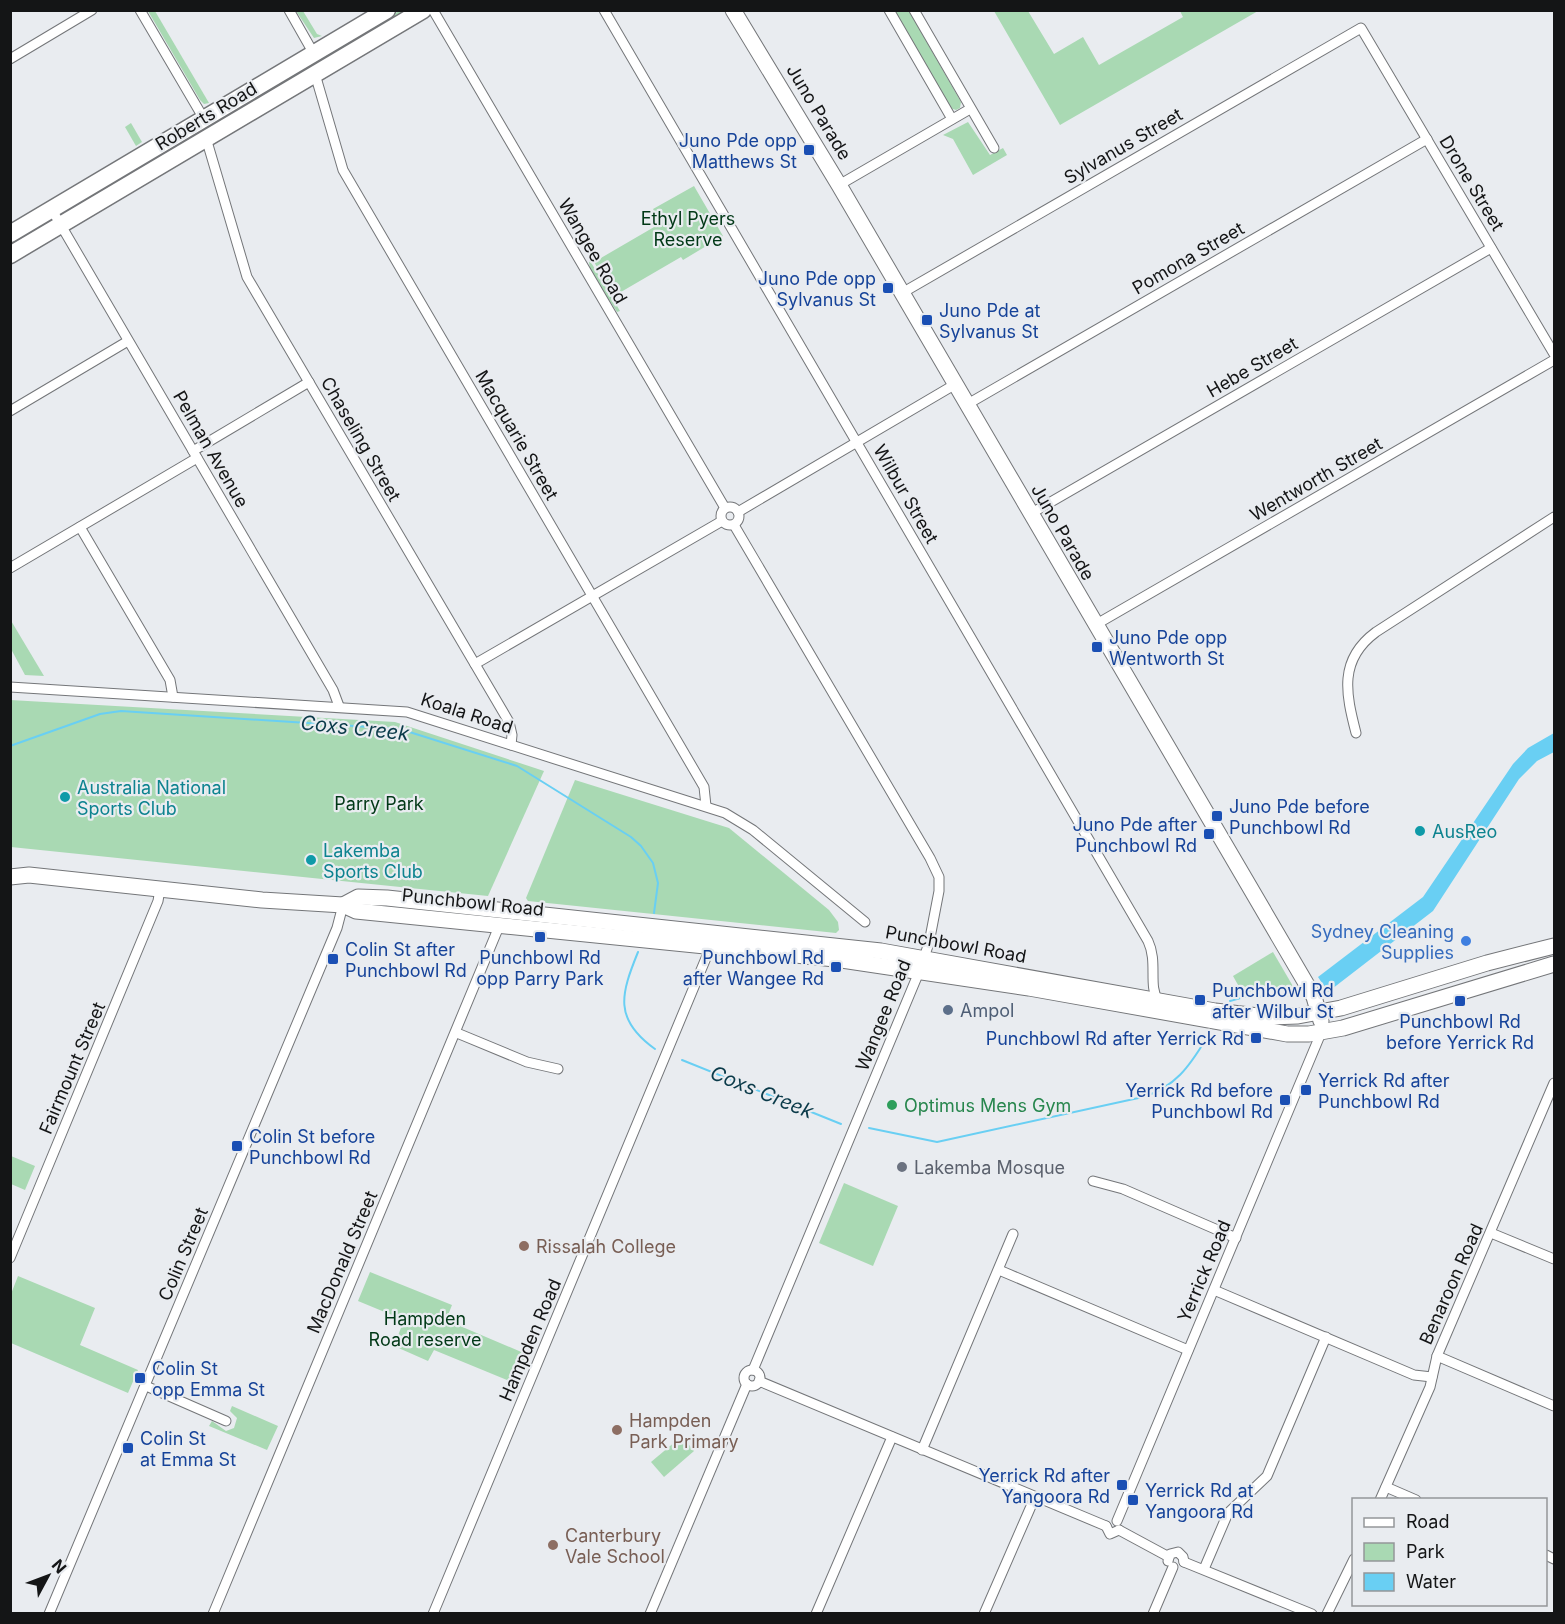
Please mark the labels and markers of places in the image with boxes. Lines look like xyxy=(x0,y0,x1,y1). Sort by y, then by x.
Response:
place label: Juno Pde opp Matthews St xyxy=(679,130,797,172)
marker: Juno Pde opp Matthews St xyxy=(802,143,816,157)
place label: Juno Pde opp Sylvanus St xyxy=(758,268,876,310)
marker: Juno Pde opp Sylvanus St xyxy=(881,281,895,295)
place label: Juno Pde at Sylvanus St xyxy=(939,300,1040,342)
marker: Juno Pde at Sylvanus St xyxy=(920,313,934,327)
place label: Juno Pde opp Wentworth St xyxy=(1109,627,1227,669)
marker: Juno Pde opp Wentworth St xyxy=(1090,640,1104,654)
place label: Australia National Sports Club xyxy=(77,777,226,819)
marker: Australia National Sports Club xyxy=(58,790,72,804)
place label: Juno Pde before Punchbowl Rd xyxy=(1229,796,1370,838)
marker: Juno Pde before Punchbowl Rd xyxy=(1210,809,1224,823)
place label: Juno Pde after Punchbowl Rd xyxy=(1072,814,1197,856)
place label: AusReo xyxy=(1432,821,1497,842)
marker: AusReo xyxy=(1413,824,1427,838)
marker: Juno Pde after Punchbowl Rd xyxy=(1202,827,1216,841)
place label: Lakemba Sports Club xyxy=(323,840,423,882)
marker: Lakemba Sports Club xyxy=(304,853,318,867)
place label: Sydney Cleaning Supplies xyxy=(1311,921,1454,963)
marker: Punchbowl Rd opp Parry Park xyxy=(533,930,547,944)
marker: Sydney Cleaning Supplies xyxy=(1459,934,1473,948)
place label: Colin St after Punchbowl Rd xyxy=(345,939,467,981)
place label: Punchbowl Rd opp Parry Park xyxy=(476,947,604,989)
place label: Punchbowl Rd after Wangee Rd xyxy=(683,947,824,989)
marker: Colin St after Punchbowl Rd xyxy=(326,952,340,966)
marker: Punchbowl Rd after Wangee Rd xyxy=(829,960,843,974)
place label: Punchbowl Rd after Wilbur St xyxy=(1212,980,1334,1022)
marker: Punchbowl Rd after Wilbur St xyxy=(1193,993,1207,1007)
marker: Punchbowl Rd before Yerrick Rd xyxy=(1453,994,1467,1008)
place label: Ampol xyxy=(960,1000,1014,1021)
marker: Ampol xyxy=(941,1003,955,1017)
place label: Punchbowl Rd before Yerrick Rd xyxy=(1386,1011,1534,1053)
place label: Punchbowl Rd after Yerrick Rd xyxy=(986,1028,1244,1049)
marker: Punchbowl Rd after Yerrick Rd xyxy=(1249,1031,1263,1045)
place label: Yerrick Rd after Punchbowl Rd xyxy=(1318,1070,1450,1112)
place label: Yerrick Rd before Punchbowl Rd xyxy=(1125,1080,1273,1122)
marker: Yerrick Rd after Punchbowl Rd xyxy=(1299,1083,1313,1097)
marker: Yerrick Rd before Punchbowl Rd xyxy=(1278,1093,1292,1107)
place label: Optimus Mens Gym xyxy=(904,1095,1071,1116)
marker: Optimus Mens Gym xyxy=(885,1098,899,1112)
place label: Colin St before Punchbowl Rd xyxy=(249,1126,375,1168)
marker: Colin St before Punchbowl Rd xyxy=(230,1139,244,1153)
place label: Lakemba Mosque xyxy=(914,1157,1065,1178)
marker: Lakemba Mosque xyxy=(895,1160,909,1174)
place label: Rissalah College xyxy=(536,1236,676,1257)
marker: Rissalah College xyxy=(517,1239,531,1253)
place label: Colin St opp Emma St xyxy=(152,1358,265,1400)
marker: Colin St opp Emma St xyxy=(133,1371,147,1385)
place label: Hampden Park Primary xyxy=(629,1410,739,1452)
marker: Hampden Park Primary xyxy=(610,1423,624,1437)
place label: Colin St at Emma St xyxy=(140,1428,236,1470)
marker: Colin St at Emma St xyxy=(121,1441,135,1455)
place label: Yerrick Rd after Yangoora Rd xyxy=(978,1465,1110,1507)
marker: Yerrick Rd after Yangoora Rd xyxy=(1115,1478,1129,1492)
place label: Yerrick Rd at Yangoora Rd xyxy=(1145,1480,1254,1522)
marker: Yerrick Rd at Yangoora Rd xyxy=(1126,1493,1140,1507)
place label: Canterbury Vale School xyxy=(565,1525,665,1567)
marker: Canterbury Vale School xyxy=(546,1538,560,1552)

